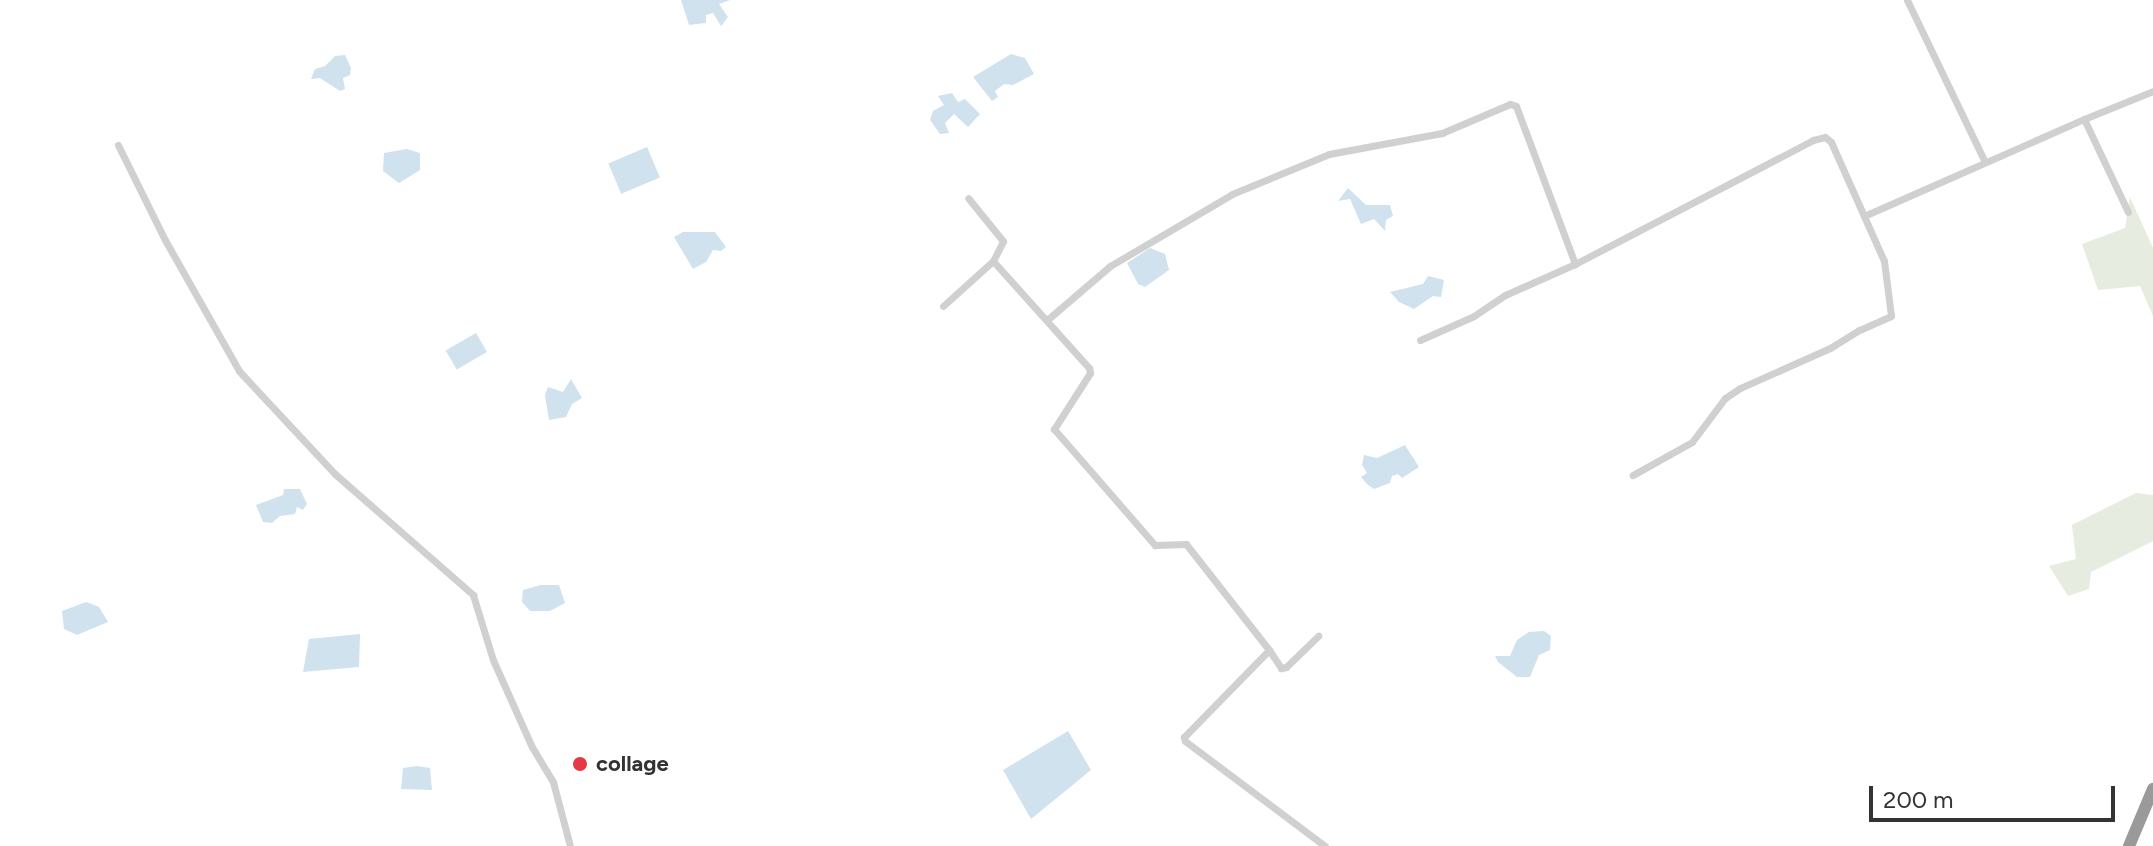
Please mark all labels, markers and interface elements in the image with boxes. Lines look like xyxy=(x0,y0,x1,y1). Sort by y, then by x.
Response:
place label: collage xyxy=(596,751,669,777)
marker: collage xyxy=(571,755,589,773)
scale bar xyxy=(1873,770,2119,820)
text: 200 m xyxy=(1883,785,1954,814)

